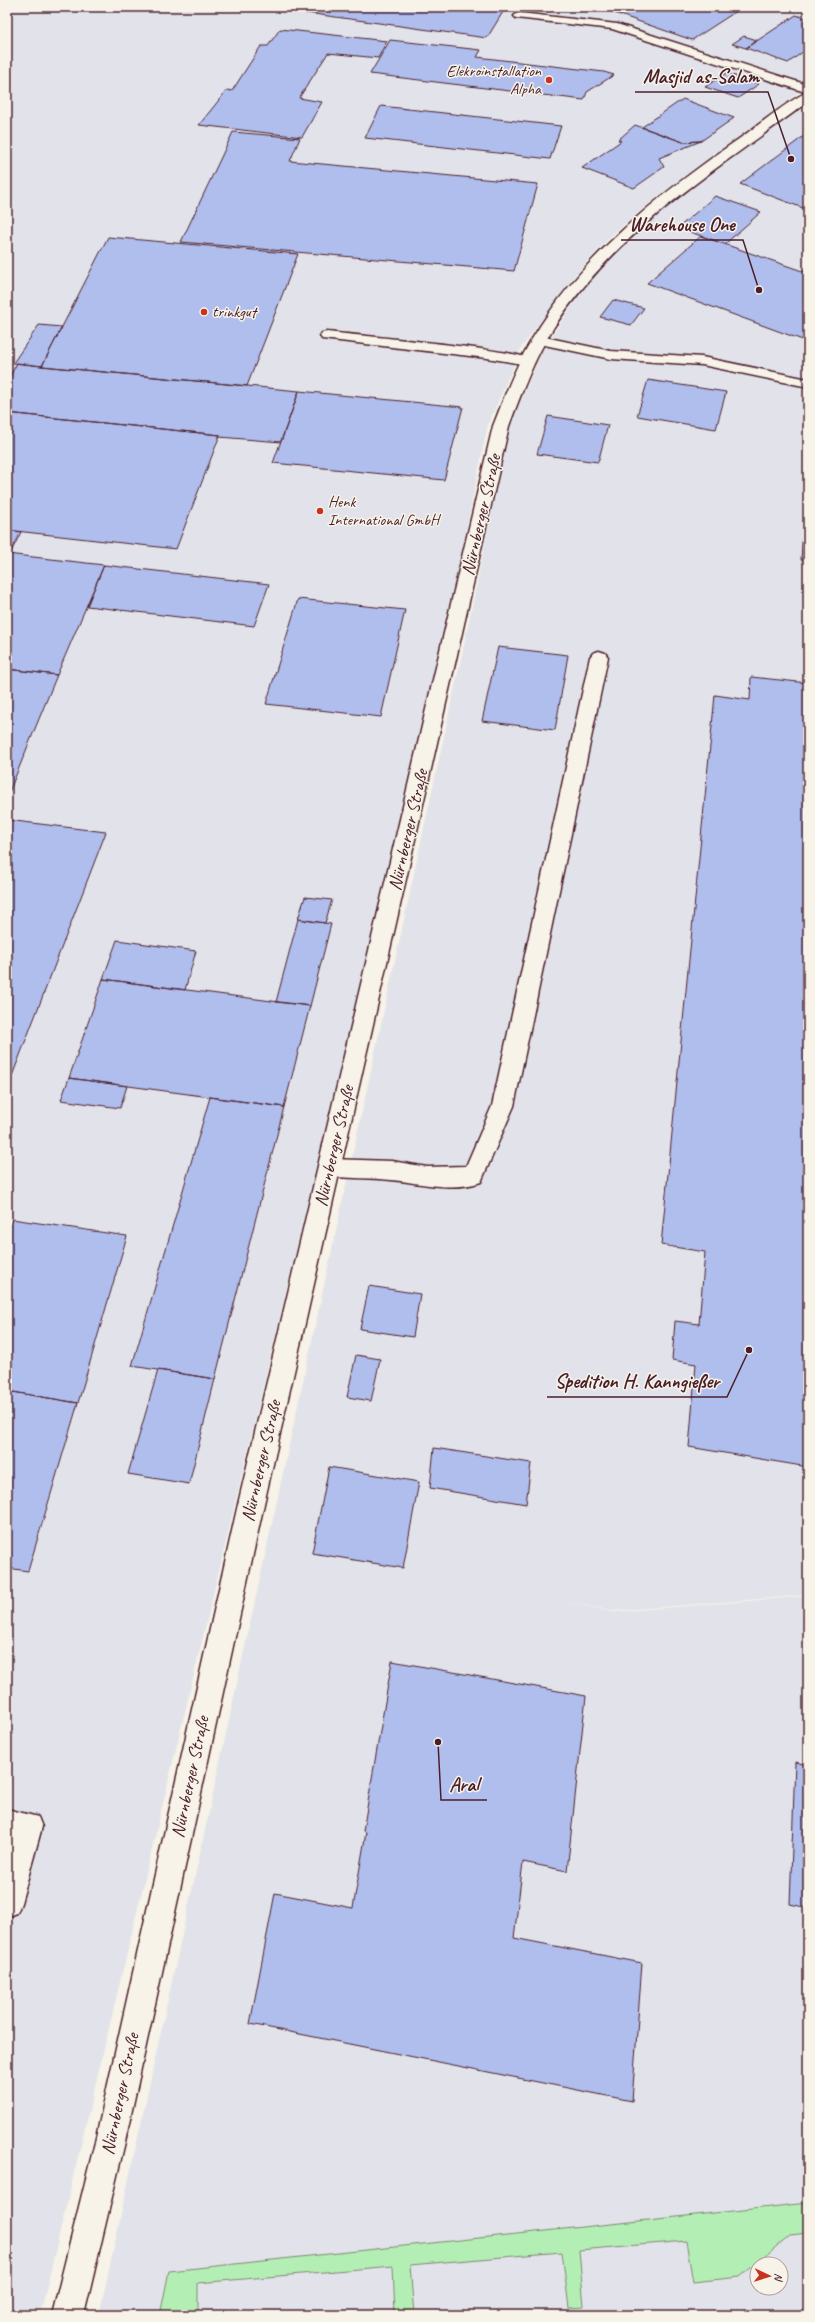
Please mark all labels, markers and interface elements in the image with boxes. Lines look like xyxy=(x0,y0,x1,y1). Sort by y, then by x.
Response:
callout: Masjid as-Salam xyxy=(635,60,768,92)
place label: Elekroinstallation Alpha xyxy=(446,61,542,99)
text: Masjid as-Salam xyxy=(643,64,761,89)
marker: Elekroinstallation Alpha xyxy=(544,75,554,85)
callout: Warehouse One xyxy=(621,208,743,240)
text: Warehouse One xyxy=(629,212,736,237)
place label: trinkgut xyxy=(212,302,259,322)
marker: trinkgut xyxy=(199,307,209,317)
street label: Nürnberger Straße xyxy=(455,450,507,578)
place label: Henk International GmbH xyxy=(328,492,442,530)
marker: Henk International GmbH xyxy=(315,506,325,516)
street label: Nürnberger Straße xyxy=(382,765,434,893)
street label: Nürnberger Straße xyxy=(308,1081,360,1209)
callout: Spedition H. Kanngießer xyxy=(547,1365,727,1397)
text: Spedition H. Kanngießer xyxy=(555,1369,722,1394)
street label: Nürnberger Straße xyxy=(235,1396,287,1524)
street label: Nürnberger Straße xyxy=(165,1712,215,1840)
callout: Aral xyxy=(441,1768,487,1800)
text: Aral xyxy=(449,1772,482,1797)
street label: Nürnberger Straße xyxy=(95,2029,145,2157)
north arrow xyxy=(749,2256,789,2296)
text: N xyxy=(772,2273,786,2283)

